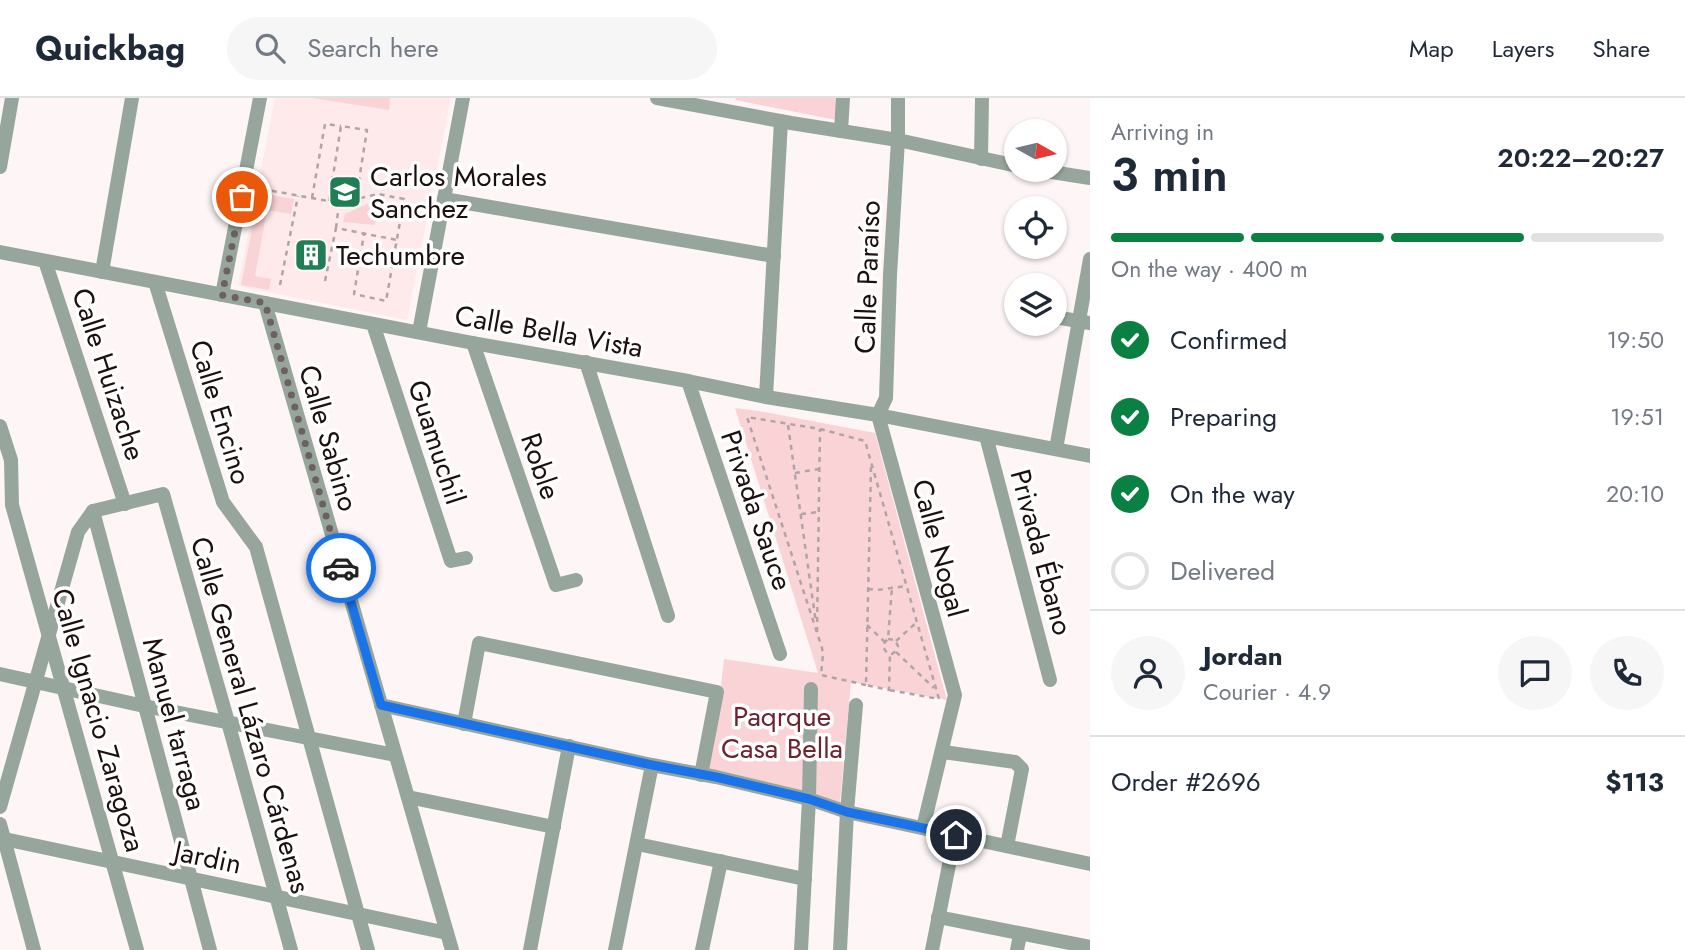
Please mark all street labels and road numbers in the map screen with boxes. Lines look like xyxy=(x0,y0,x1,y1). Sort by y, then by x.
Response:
street label: Calle Paraíso xyxy=(844,200,891,354)
street label: Calle Huizache xyxy=(61,283,156,466)
street label: Calle Bella Vista xyxy=(452,295,646,368)
street label: Calle Encino xyxy=(179,335,262,489)
street label: Calle Sabino xyxy=(288,360,369,516)
street label: Guamuchil xyxy=(397,375,476,509)
street label: Privada Sauce xyxy=(710,425,803,596)
street label: Roble xyxy=(510,427,571,505)
street label: Privada Ébano xyxy=(1000,465,1083,640)
street label: Calle Nogal xyxy=(901,475,978,622)
street label: Calle General Lázaro Cárdenas xyxy=(180,532,321,898)
street label: Calle Ignacio Zaragoza xyxy=(41,583,156,857)
street label: Manuel tarraga xyxy=(132,633,217,815)
street label: Jardin xyxy=(167,830,245,885)

